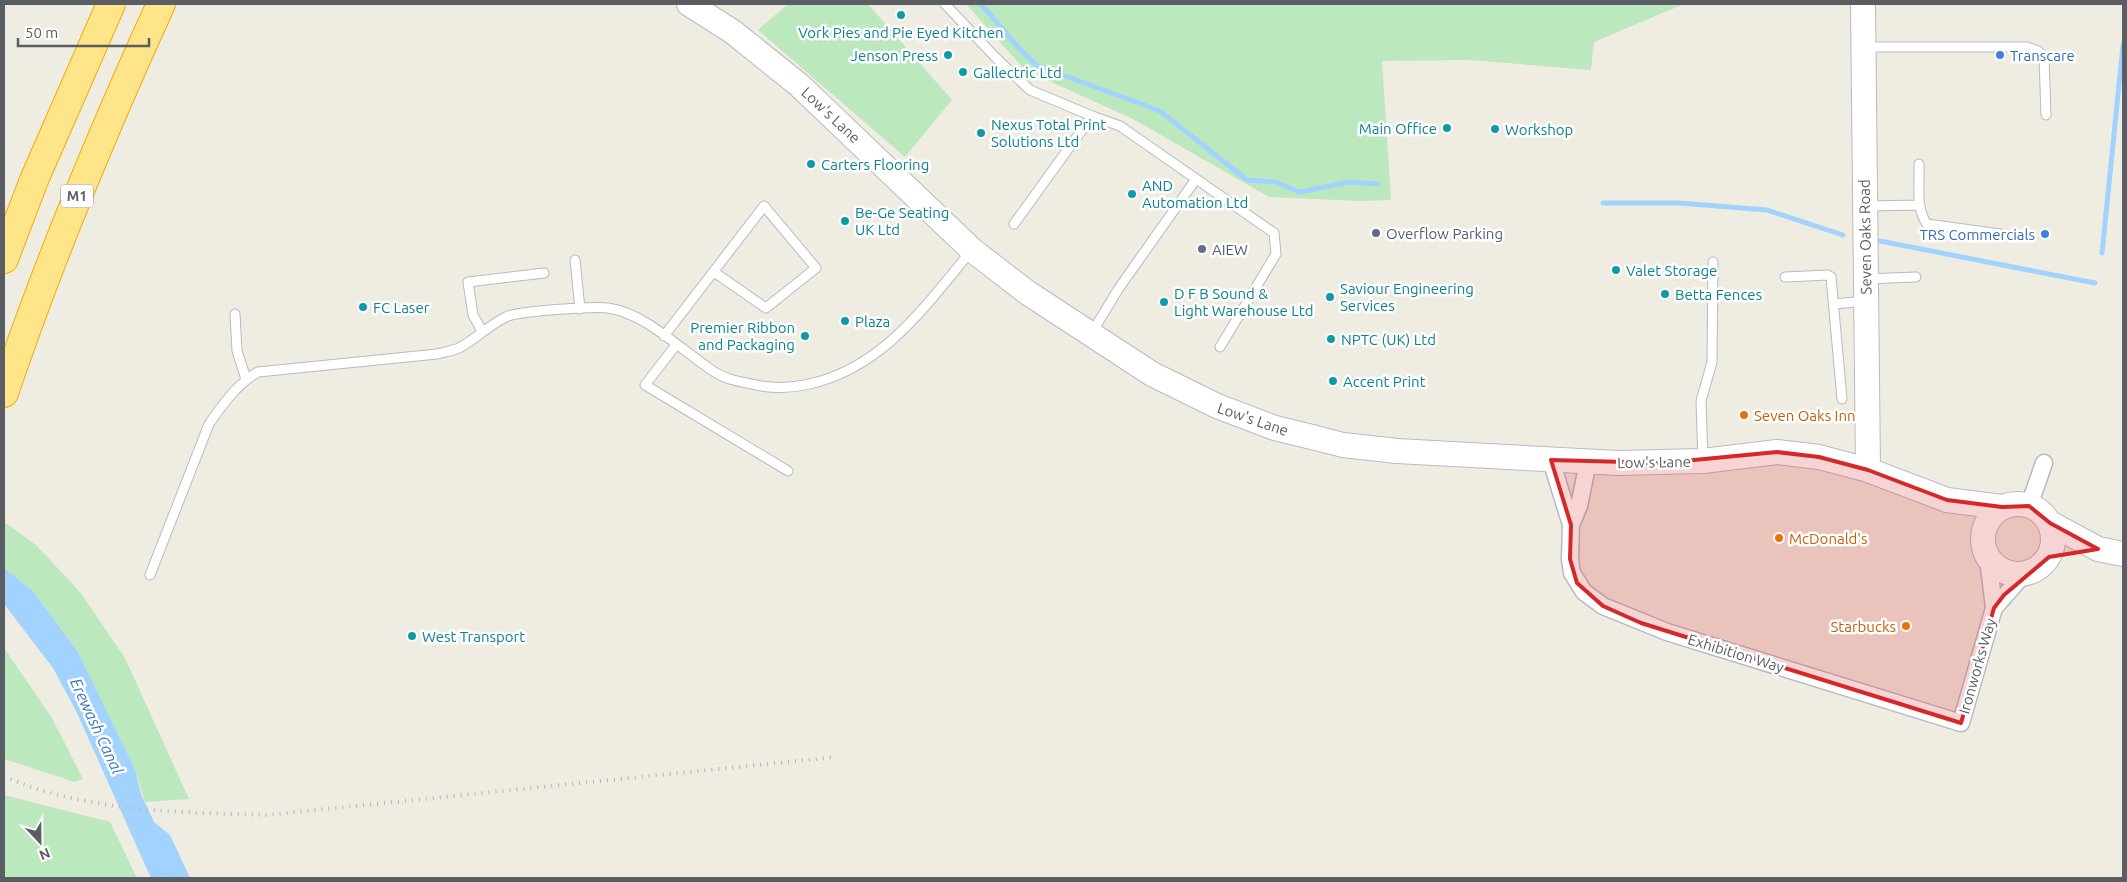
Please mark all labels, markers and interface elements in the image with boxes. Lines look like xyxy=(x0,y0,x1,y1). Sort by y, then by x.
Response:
marker: Vork Pies and Pie Eyed Kitchen xyxy=(895,9,907,21)
scale bar xyxy=(18,15,149,47)
text: 50 m xyxy=(25,24,58,41)
place label: Vork Pies and Pie Eyed Kitchen xyxy=(798,24,1004,41)
place label: Jenson Press xyxy=(851,47,938,64)
place label: Transcare xyxy=(2010,47,2075,64)
marker: Jenson Press xyxy=(942,49,954,61)
marker: Transcare xyxy=(1994,49,2006,61)
place label: Gallectric Ltd xyxy=(973,64,1062,81)
marker: Gallectric Ltd xyxy=(957,66,969,78)
street label: Low's Lane xyxy=(798,84,864,146)
place label: Nexus Total Print Solutions Ltd xyxy=(991,116,1106,150)
place label: Main Office xyxy=(1359,120,1437,137)
place label: Workshop xyxy=(1505,121,1573,138)
marker: Main Office xyxy=(1441,122,1453,134)
marker: Workshop xyxy=(1489,123,1501,135)
marker: Nexus Total Print Solutions Ltd xyxy=(975,127,987,139)
place label: Carters Flooring xyxy=(821,156,929,173)
marker: Carters Flooring xyxy=(805,158,817,170)
place label: AND Automation Ltd xyxy=(1142,177,1248,211)
street label: Seven Oaks Road xyxy=(1855,179,1875,295)
road number: M1 xyxy=(61,185,93,208)
marker: AND Automation Ltd xyxy=(1126,188,1138,200)
place label: Be-Ge Seating UK Ltd xyxy=(855,204,949,238)
marker: Be-Ge Seating UK Ltd xyxy=(839,215,851,227)
place label: Overflow Parking xyxy=(1386,225,1503,242)
place label: TRS Commercials xyxy=(1919,226,2035,243)
marker: Overflow Parking xyxy=(1370,227,1382,239)
marker: TRS Commercials xyxy=(2039,228,2051,240)
place label: AIEW xyxy=(1212,241,1248,258)
marker: AIEW xyxy=(1196,243,1208,255)
place label: Valet Storage xyxy=(1626,262,1717,279)
marker: Valet Storage xyxy=(1610,264,1622,276)
place label: Saviour Engineering Services xyxy=(1340,280,1474,314)
place label: D F B Sound & Light Warehouse Ltd xyxy=(1174,285,1313,319)
place label: Betta Fences xyxy=(1675,286,1762,303)
marker: Betta Fences xyxy=(1659,288,1671,300)
marker: Saviour Engineering Services xyxy=(1324,291,1336,303)
marker: D F B Sound & Light Warehouse Ltd xyxy=(1158,296,1170,308)
place label: FC Laser xyxy=(373,299,430,316)
marker: FC Laser xyxy=(357,301,369,313)
place label: Plaza xyxy=(855,313,890,330)
marker: Plaza xyxy=(839,315,851,327)
place label: Premier Ribbon and Packaging xyxy=(690,319,795,353)
marker: Premier Ribbon and Packaging xyxy=(799,330,811,342)
place label: NPTC (UK) Ltd xyxy=(1341,331,1436,348)
marker: NPTC (UK) Ltd xyxy=(1325,333,1337,345)
place label: Accent Print xyxy=(1343,373,1426,390)
marker: Accent Print xyxy=(1327,375,1339,387)
street label: Low's Lane xyxy=(1215,399,1291,439)
place label: Seven Oaks Inn xyxy=(1754,407,1856,424)
marker: Seven Oaks Inn xyxy=(1738,409,1750,421)
street label: Low's Lane xyxy=(1617,453,1691,471)
place label: McDonald's xyxy=(1789,530,1867,547)
marker: McDonald's xyxy=(1773,532,1785,544)
street label: Ironworks Way xyxy=(1955,616,1999,716)
place label: Starbucks xyxy=(1830,618,1896,635)
marker: Starbucks xyxy=(1900,620,1912,632)
place label: West Transport xyxy=(422,628,525,645)
marker: West Transport xyxy=(406,630,418,642)
street label: Exhibition Way xyxy=(1686,630,1786,676)
water label: Erewash Canal xyxy=(67,675,127,777)
north arrow xyxy=(15,817,65,867)
text: N xyxy=(37,845,53,863)

